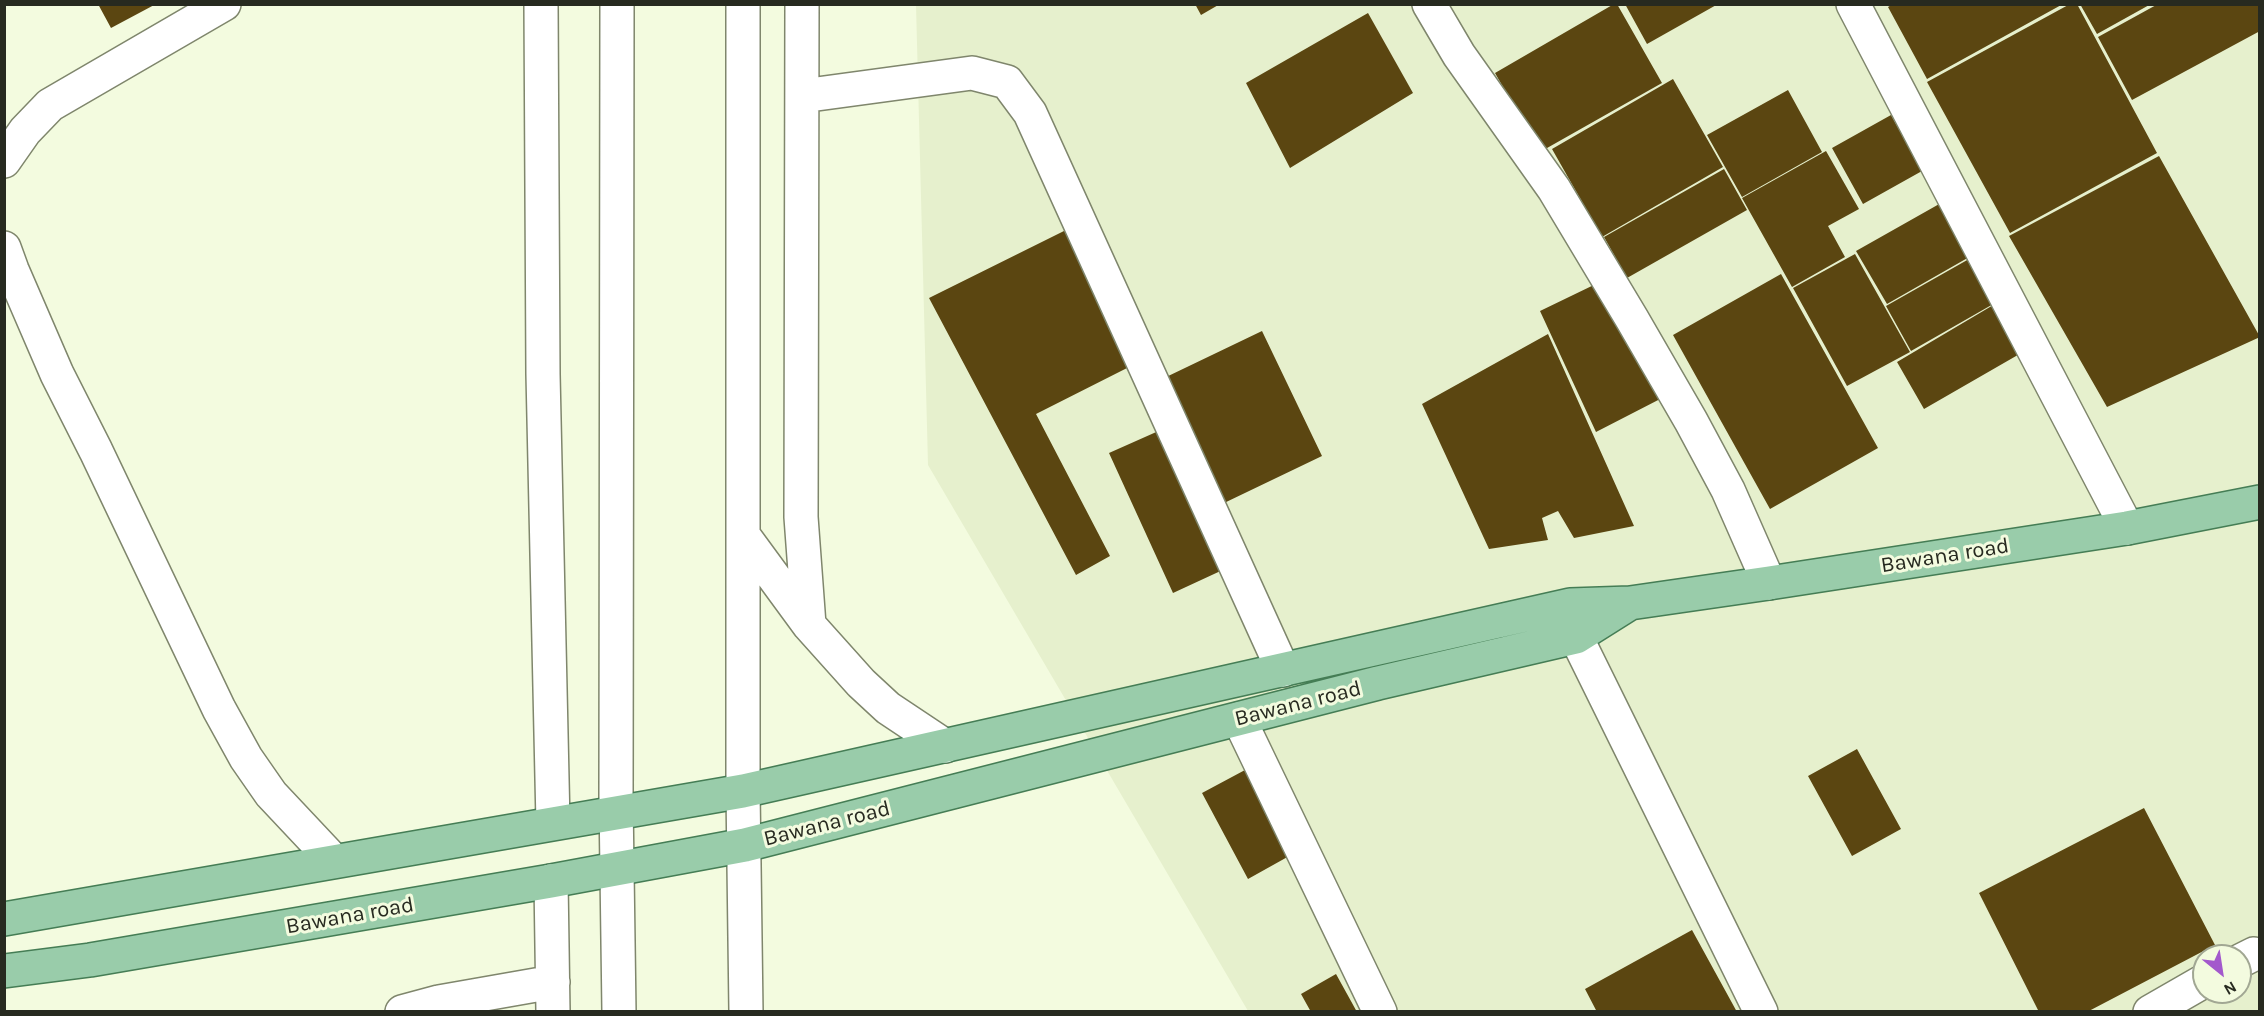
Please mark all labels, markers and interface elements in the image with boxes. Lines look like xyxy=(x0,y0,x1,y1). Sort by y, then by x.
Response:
street label: Bawana road xyxy=(1879,533,2011,579)
street label: Bawana road xyxy=(1232,676,1364,732)
street label: Bawana road xyxy=(761,796,893,852)
street label: Bawana road xyxy=(284,892,416,940)
north arrow xyxy=(2192,944,2252,1004)
text: N xyxy=(2221,977,2240,999)

